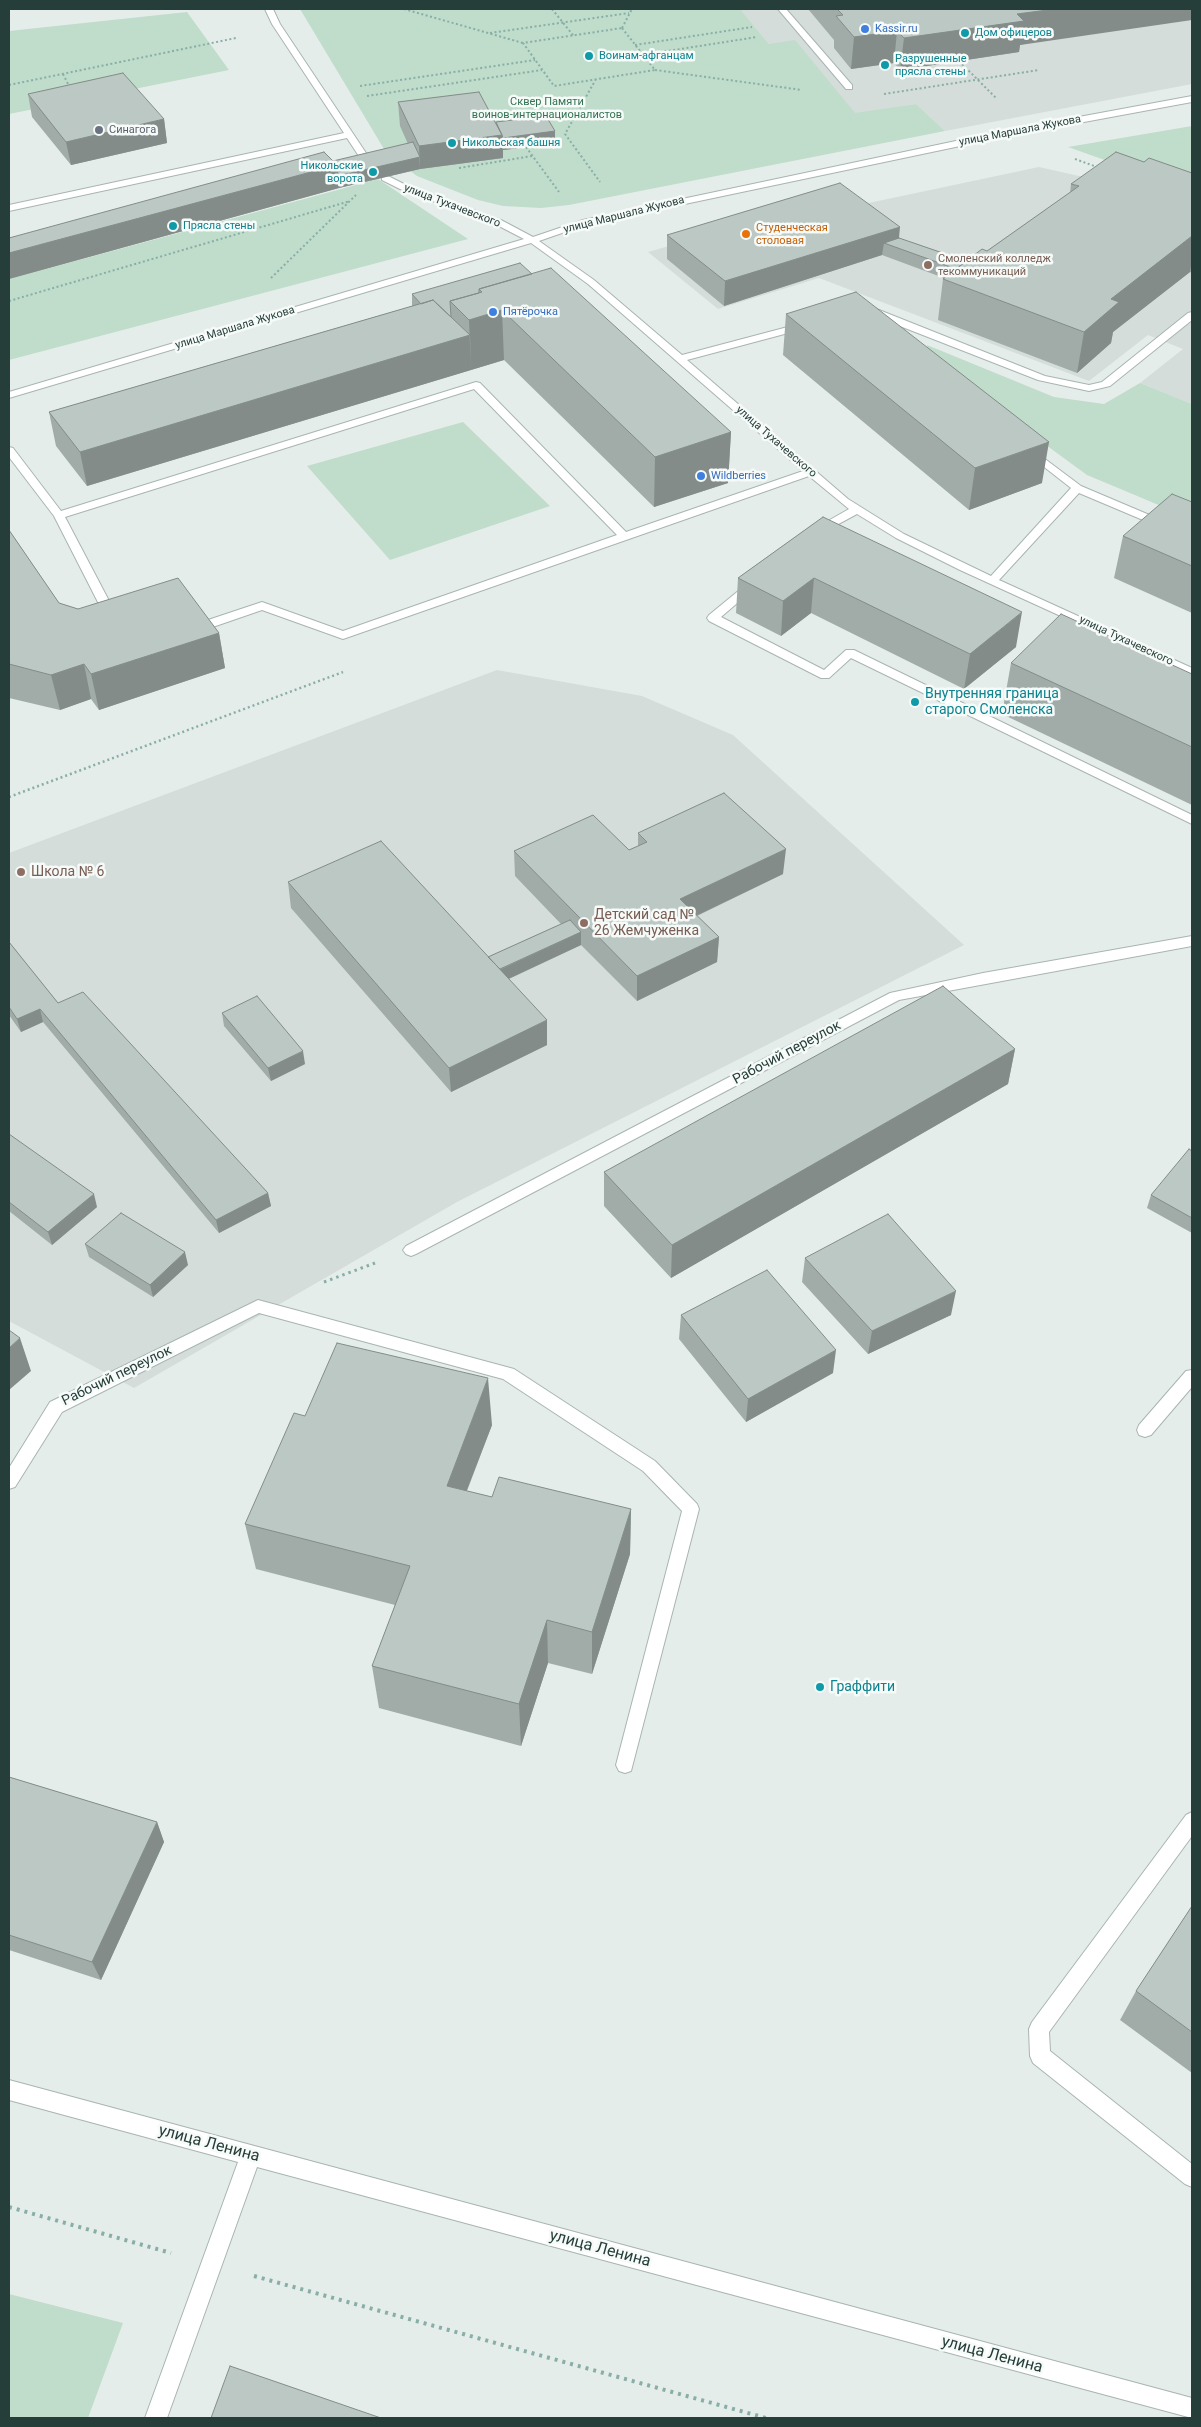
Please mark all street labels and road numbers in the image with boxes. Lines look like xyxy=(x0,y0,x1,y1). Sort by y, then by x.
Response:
street label: улица Маршала Жукова xyxy=(958,113,1082,149)
street label: улица Тухачевского xyxy=(402,181,502,231)
street label: улица Маршала Жукова xyxy=(562,194,686,236)
street label: улица Маршала Жукова xyxy=(174,304,296,352)
street label: улица Тухачевского xyxy=(733,403,819,481)
street label: улица Тухачевского xyxy=(1077,613,1175,669)
street label: Рабочий переулок xyxy=(730,1017,844,1089)
street label: Рабочий переулок xyxy=(59,1342,175,1410)
street label: улица Ленина xyxy=(156,2121,262,2167)
street label: улица Ленина xyxy=(547,2226,653,2272)
street label: улица Ленина xyxy=(939,2332,1045,2378)

